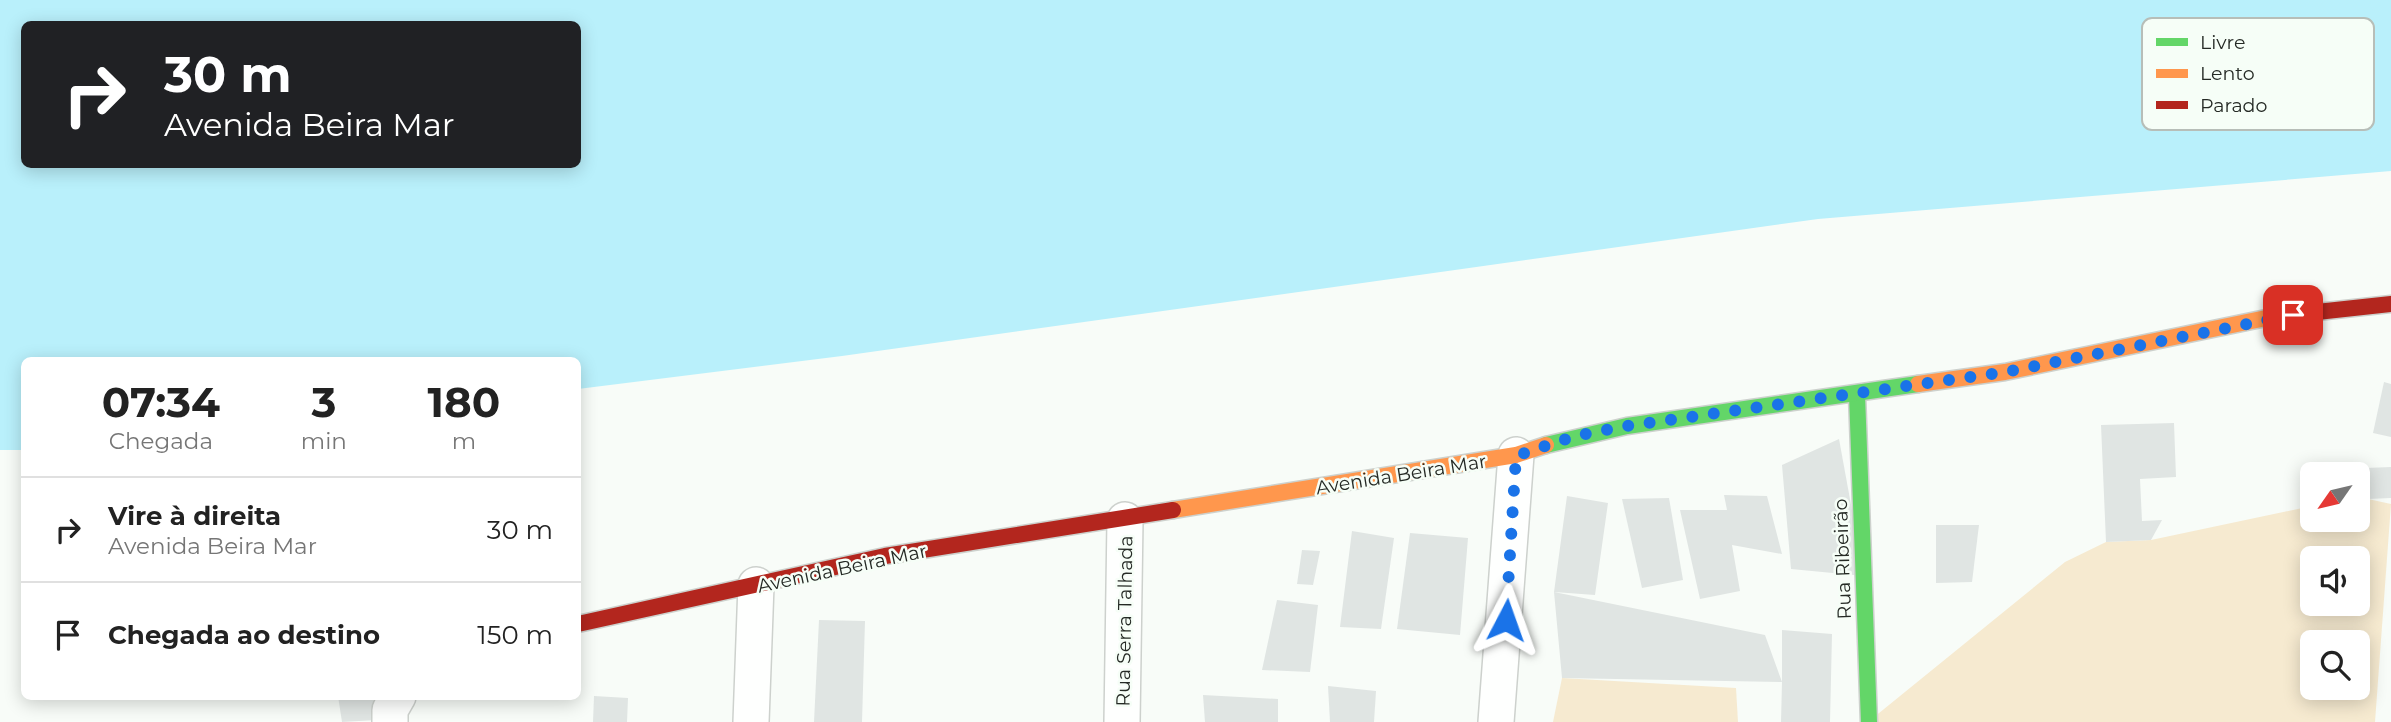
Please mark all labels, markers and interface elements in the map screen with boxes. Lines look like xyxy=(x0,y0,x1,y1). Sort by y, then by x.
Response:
legend xyxy=(2142,18,2374,130)
text: Livre xyxy=(2200,31,2245,54)
text: 30 m xyxy=(164,45,292,104)
icon: right xyxy=(49,49,140,140)
text: Lento xyxy=(2200,62,2255,85)
text: Parado xyxy=(2200,94,2268,117)
text: Avenida Beira Mar xyxy=(164,105,455,144)
pin xyxy=(2263,285,2323,345)
icon: arrive xyxy=(2274,296,2312,334)
text: 07:34 xyxy=(102,376,220,428)
text: 3 xyxy=(311,376,336,428)
text: 180 xyxy=(428,376,500,428)
text: Chegada xyxy=(109,427,213,455)
text: min xyxy=(301,427,347,455)
text: m xyxy=(452,427,476,455)
street label: Avenida Beira Mar xyxy=(1314,450,1488,499)
north arrow xyxy=(2300,462,2370,532)
map controls xyxy=(2300,462,2370,700)
street label: Rua Ribeirão xyxy=(1829,498,1856,620)
text: Vire à direita xyxy=(108,500,281,532)
icon: right xyxy=(49,511,87,549)
text: 30 m xyxy=(487,514,553,546)
text: Avenida Beira Mar xyxy=(108,532,317,560)
street label: Rua Serra Talhada xyxy=(1112,535,1137,707)
street label: Avenida Beira Mar xyxy=(755,539,929,598)
button: sound xyxy=(2300,546,2370,616)
position arrow xyxy=(1469,583,1543,657)
icon: arrive xyxy=(49,616,87,654)
text: Chegada ao destino xyxy=(108,619,380,651)
text: 150 m xyxy=(477,619,553,651)
button: search xyxy=(2300,630,2370,700)

